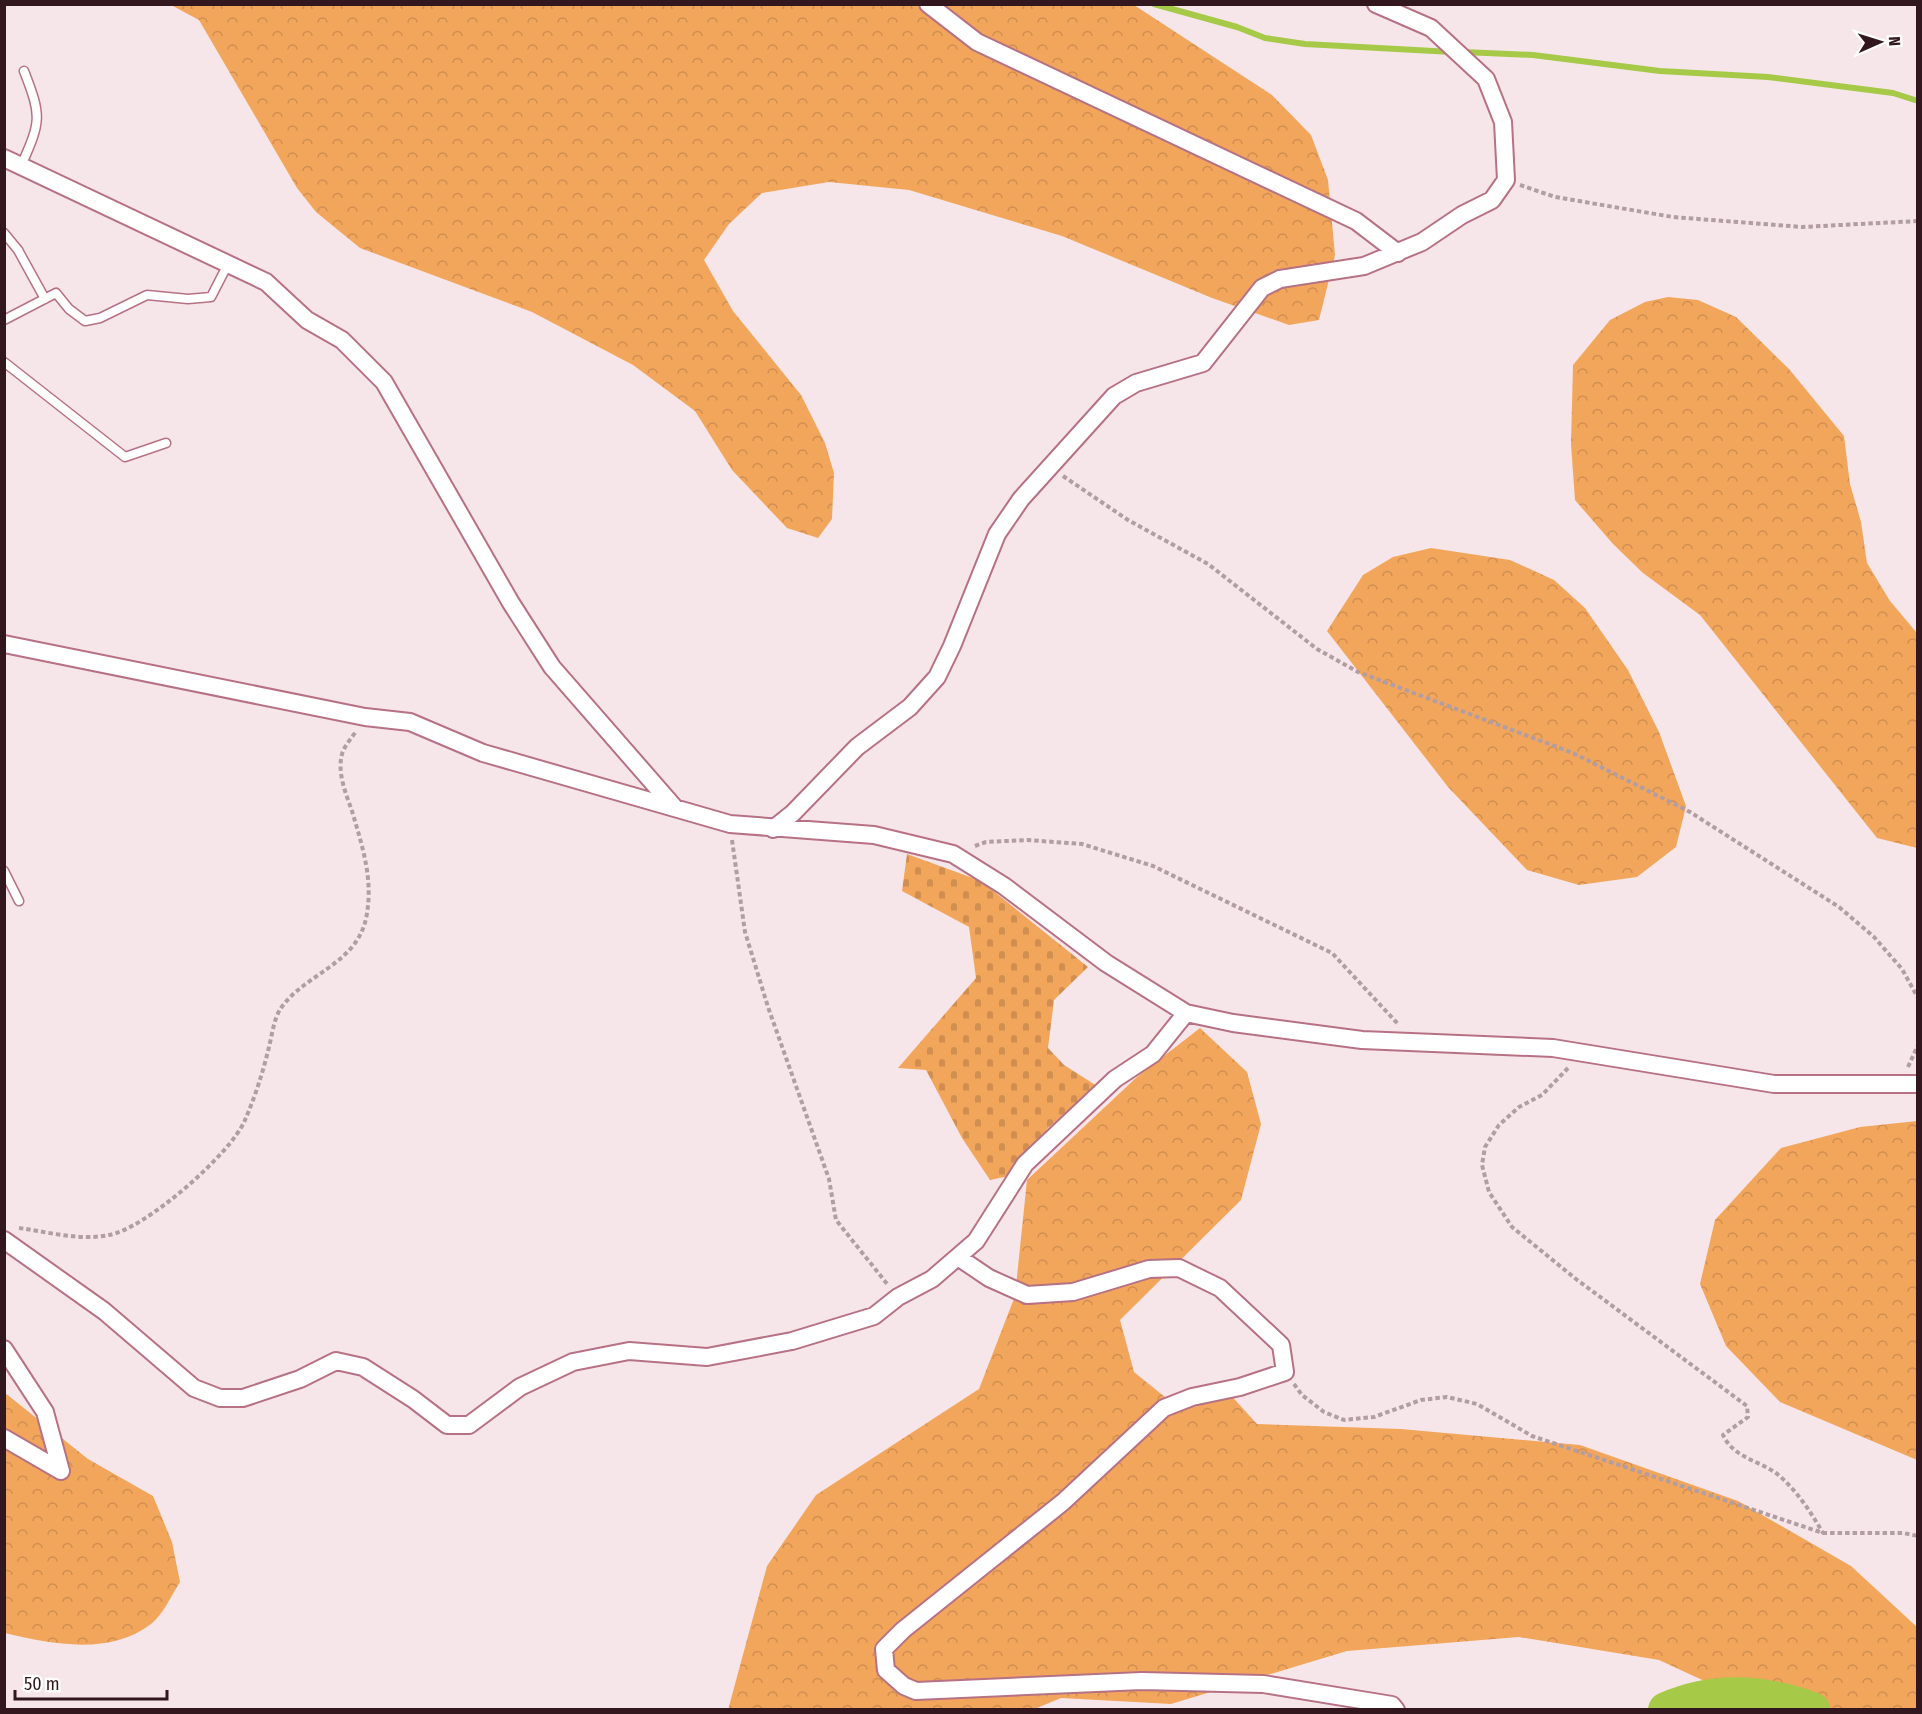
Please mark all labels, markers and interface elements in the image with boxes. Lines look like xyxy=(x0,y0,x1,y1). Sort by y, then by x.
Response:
north arrow xyxy=(1850,12,1910,72)
text: N xyxy=(1885,36,1904,47)
scale bar xyxy=(15,1663,166,1701)
text: 50 m xyxy=(24,1673,60,1695)

